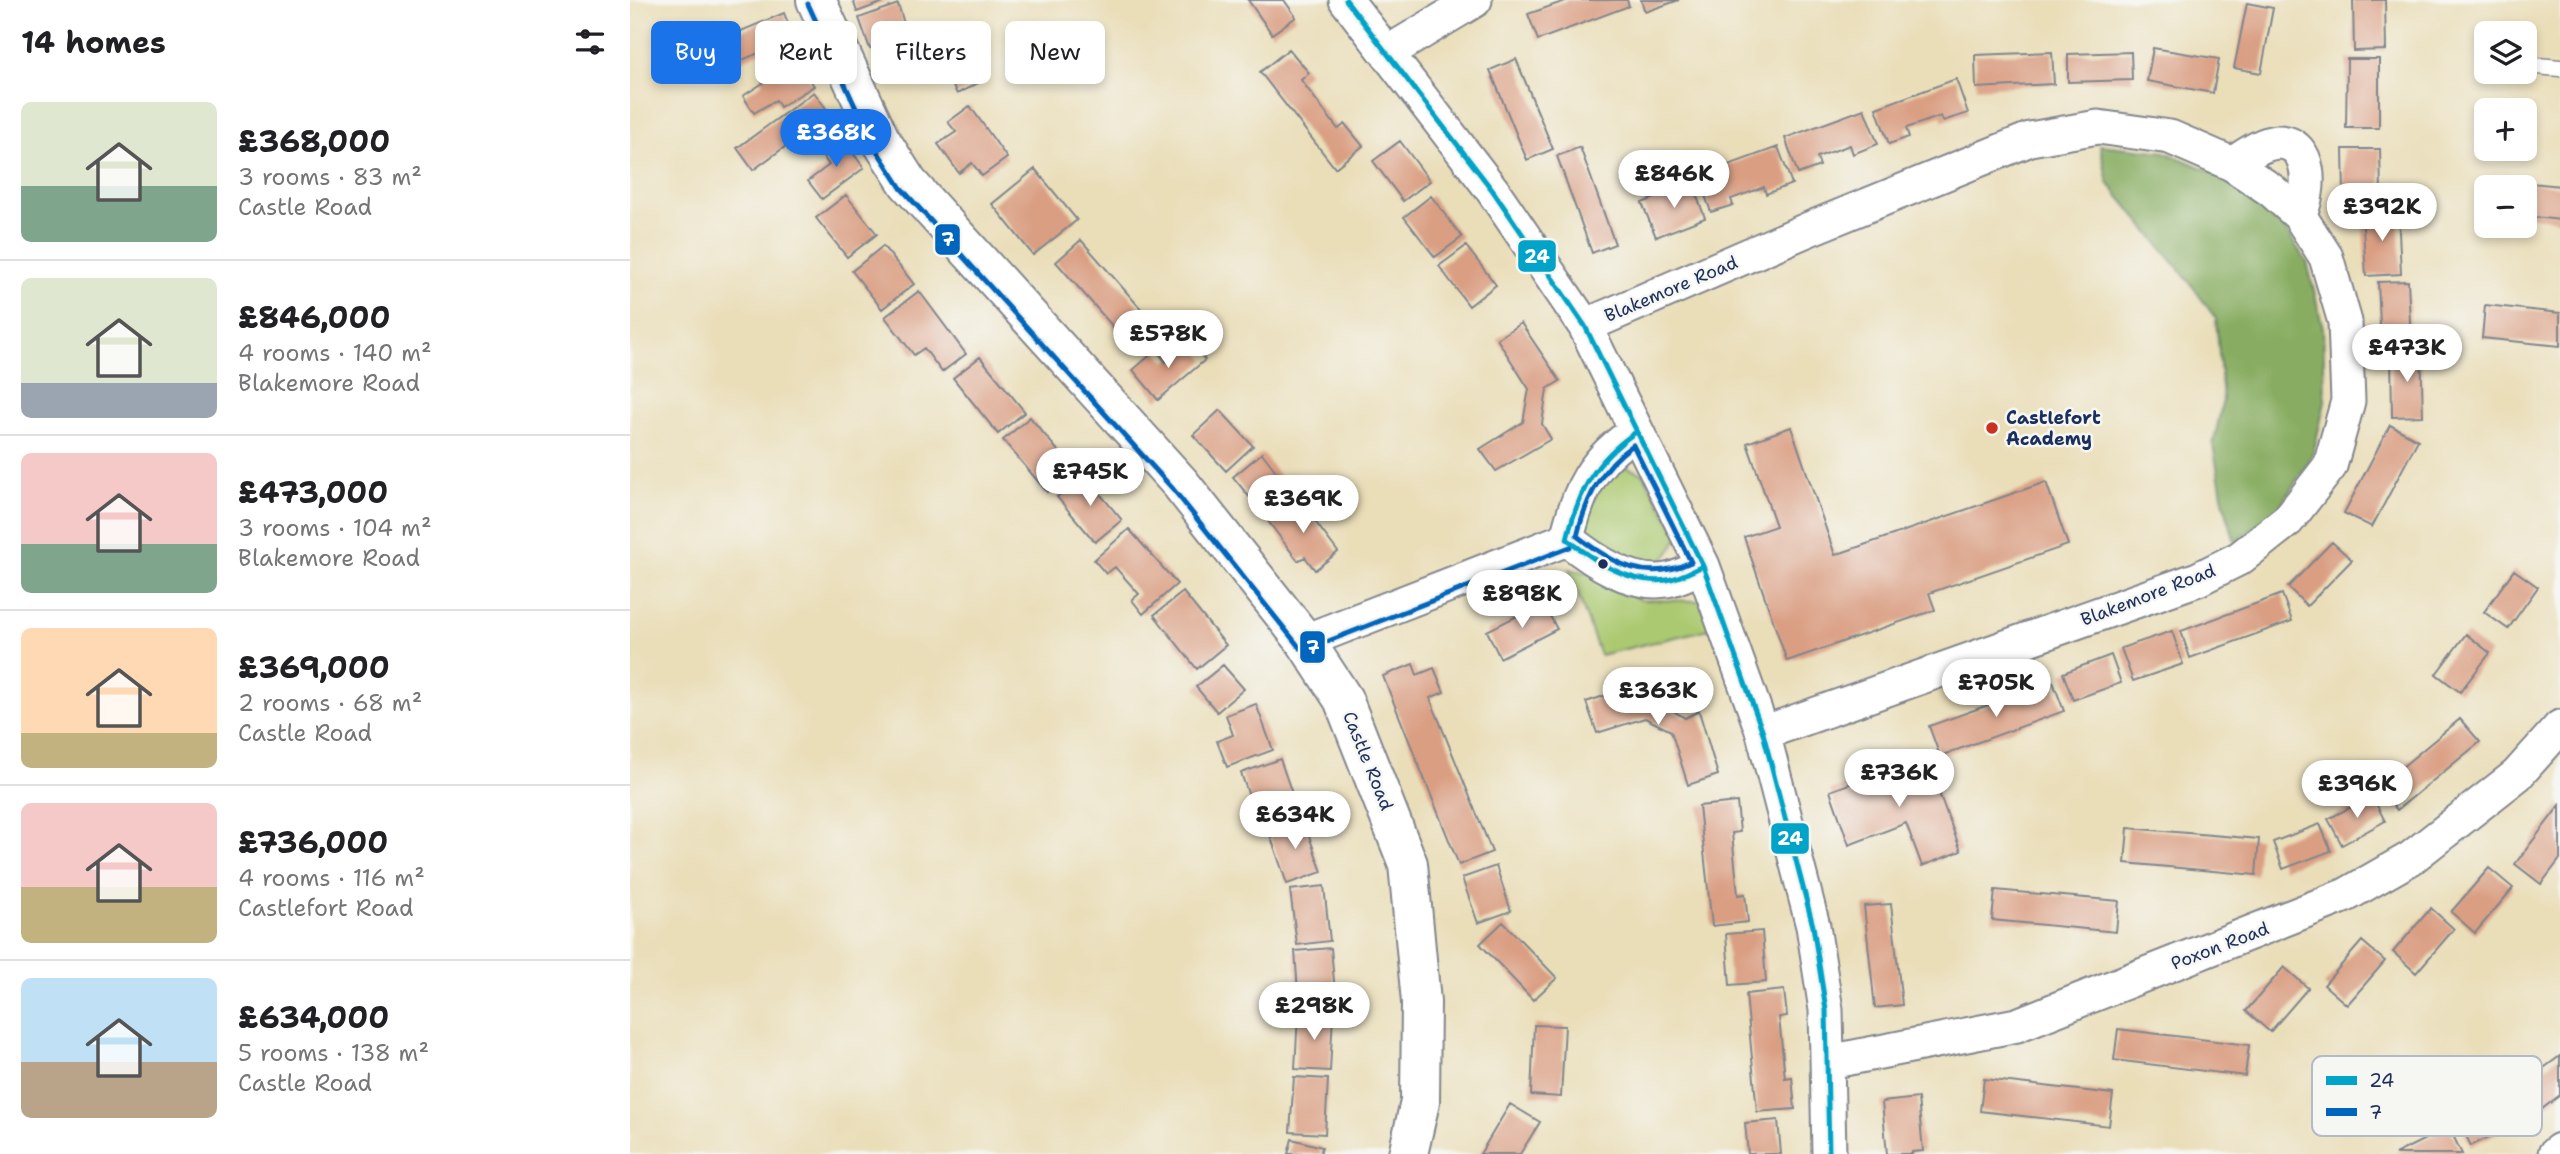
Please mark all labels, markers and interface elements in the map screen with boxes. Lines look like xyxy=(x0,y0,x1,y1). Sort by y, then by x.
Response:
chip: Buy xyxy=(651,21,741,84)
chip: Rent xyxy=(755,21,857,84)
chip: Filters xyxy=(871,21,991,84)
chip: New xyxy=(1005,21,1105,84)
map controls xyxy=(2474,21,2537,238)
button: layers xyxy=(2474,21,2537,84)
text: 14 homes xyxy=(21,22,166,63)
icon: filters xyxy=(571,23,609,61)
button: + xyxy=(2474,98,2537,161)
pin: £368K xyxy=(787,110,885,169)
text: £368K xyxy=(796,117,876,147)
text: £368,000 xyxy=(238,121,390,162)
icon: home xyxy=(77,130,161,214)
pin: £846K xyxy=(1625,150,1723,210)
text: £846K xyxy=(1634,158,1714,188)
text: 3 rooms · 83 m² xyxy=(238,162,422,192)
button: − xyxy=(2474,175,2537,238)
pin: £392K xyxy=(2333,184,2431,243)
text: £392K xyxy=(2343,191,2421,221)
text: Castle Road xyxy=(238,192,372,222)
line badge: 7 xyxy=(934,223,961,256)
text: 7 xyxy=(941,227,955,252)
line badge: 24 xyxy=(1517,239,1557,273)
text: 24 xyxy=(1524,244,1551,269)
street label: Blakemore Road xyxy=(1601,250,1741,328)
text: £846,000 xyxy=(238,297,390,338)
icon: home xyxy=(77,306,161,390)
pin: £578K xyxy=(1119,310,1217,370)
text: £578K xyxy=(1129,318,1207,348)
pin: £473K xyxy=(2358,324,2456,384)
text: £473K xyxy=(2368,332,2446,362)
text: 4 rooms · 140 m² xyxy=(238,338,432,368)
text: Blakemore Road xyxy=(238,368,420,398)
place label: Castlefort Academy xyxy=(2006,406,2101,451)
marker: Castlefort Academy xyxy=(1984,420,2000,436)
pin: £745K xyxy=(1041,448,1139,508)
text: £745K xyxy=(1052,456,1128,486)
text: £473,000 xyxy=(238,472,388,513)
pin: £369K xyxy=(1254,476,1352,535)
icon: home xyxy=(77,481,161,565)
text: £369K xyxy=(1264,483,1342,513)
text: 3 rooms · 104 m² xyxy=(238,513,431,543)
text: Blakemore Road xyxy=(238,543,420,573)
unlabelled marker xyxy=(1596,557,1610,571)
street label: Blakemore Road xyxy=(2077,558,2219,632)
pin: £898K xyxy=(1473,570,1571,630)
text: £898K xyxy=(1482,578,1562,608)
line badge: 7 xyxy=(1299,630,1326,664)
text: 7 xyxy=(1306,635,1320,660)
text: £369,000 xyxy=(238,647,390,688)
icon: home xyxy=(77,656,161,740)
pin: £705K xyxy=(1947,660,2045,719)
text: £705K xyxy=(1958,667,2034,697)
pin: £363K xyxy=(1609,668,1707,727)
text: £363K xyxy=(1619,675,1697,705)
text: 2 rooms · 68 m² xyxy=(238,688,422,718)
street label: Castle Road xyxy=(1337,708,1399,814)
text: Castle Road xyxy=(238,718,372,748)
pin: £736K xyxy=(1850,750,1948,809)
text: £736K xyxy=(1860,757,1938,787)
pin: £396K xyxy=(2308,760,2406,820)
text: £396K xyxy=(2318,768,2396,798)
pin: £634K xyxy=(1246,792,1344,851)
text: £634K xyxy=(1256,799,1334,829)
text: £736,000 xyxy=(238,822,388,863)
line badge: 24 xyxy=(1770,822,1810,855)
text: 24 xyxy=(1777,826,1804,851)
icon: home xyxy=(77,831,161,915)
text: 4 rooms · 116 m² xyxy=(238,863,425,893)
text: Castlefort Road xyxy=(238,893,413,923)
street label: Poxon Road xyxy=(2168,916,2272,976)
pin: £298K xyxy=(1265,982,1363,1042)
text: £298K xyxy=(1275,990,1353,1020)
text: £634,000 xyxy=(238,997,389,1038)
icon: home xyxy=(77,1006,161,1090)
text: 5 rooms · 138 m² xyxy=(238,1038,429,1068)
legend xyxy=(2312,1056,2542,1136)
text: Castle Road xyxy=(238,1068,372,1098)
text: 24 xyxy=(2369,1068,2394,1093)
text: 7 xyxy=(2369,1100,2382,1125)

